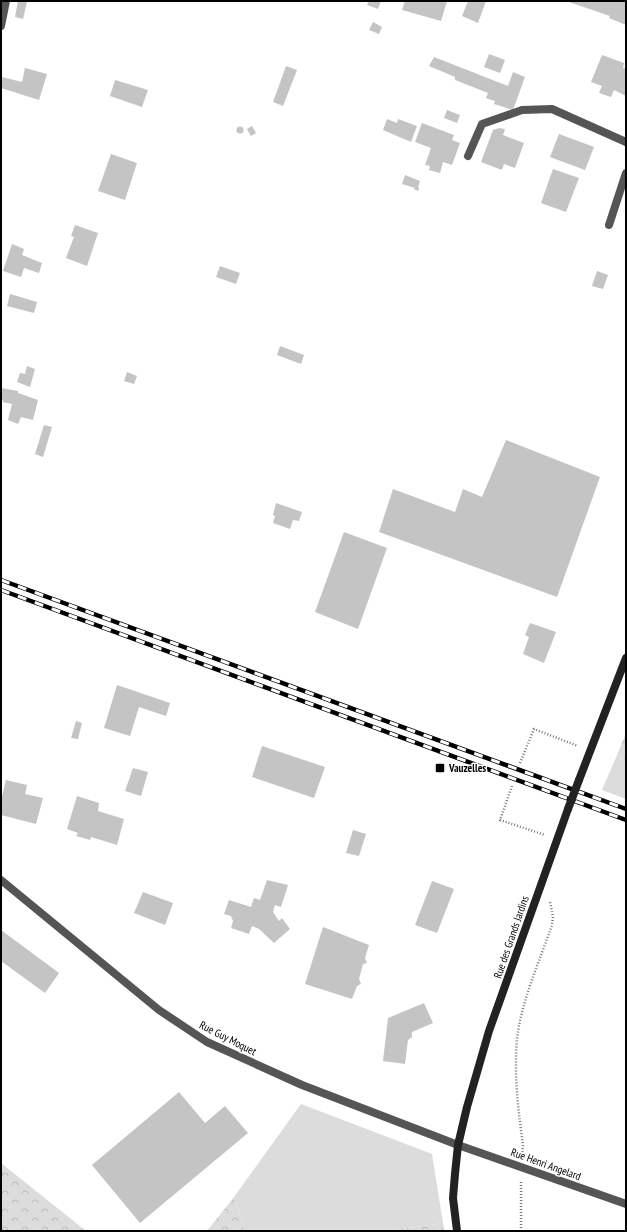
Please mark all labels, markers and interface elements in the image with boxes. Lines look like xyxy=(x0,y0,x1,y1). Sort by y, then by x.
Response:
place label: Vauzelles xyxy=(448,761,486,775)
marker: Vauzelles xyxy=(434,762,446,774)
street label: Rue des Grands Jardins xyxy=(490,894,532,980)
street label: Rue Guy Moquet xyxy=(197,1018,259,1058)
street label: Rue Henri Angelard xyxy=(509,1145,583,1183)

